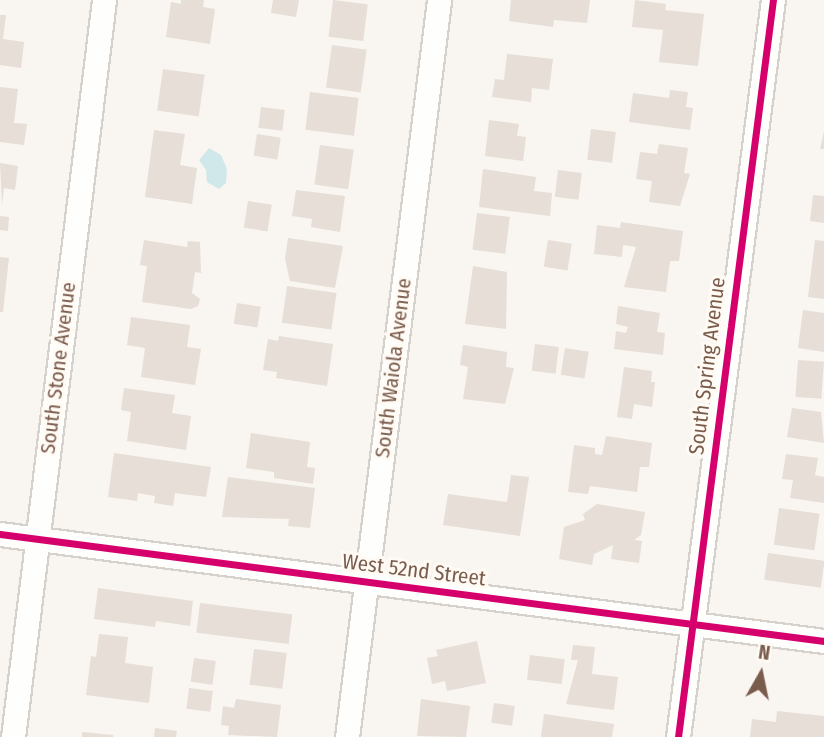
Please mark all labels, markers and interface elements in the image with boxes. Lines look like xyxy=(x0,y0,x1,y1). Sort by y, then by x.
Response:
street label: South Spring Avenue xyxy=(684,276,730,456)
street label: South Waiola Avenue xyxy=(369,277,417,459)
street label: South Stone Avenue xyxy=(35,281,81,455)
street label: West 52nd Street xyxy=(341,549,487,591)
north arrow xyxy=(726,639,796,709)
text: N xyxy=(757,641,772,665)

